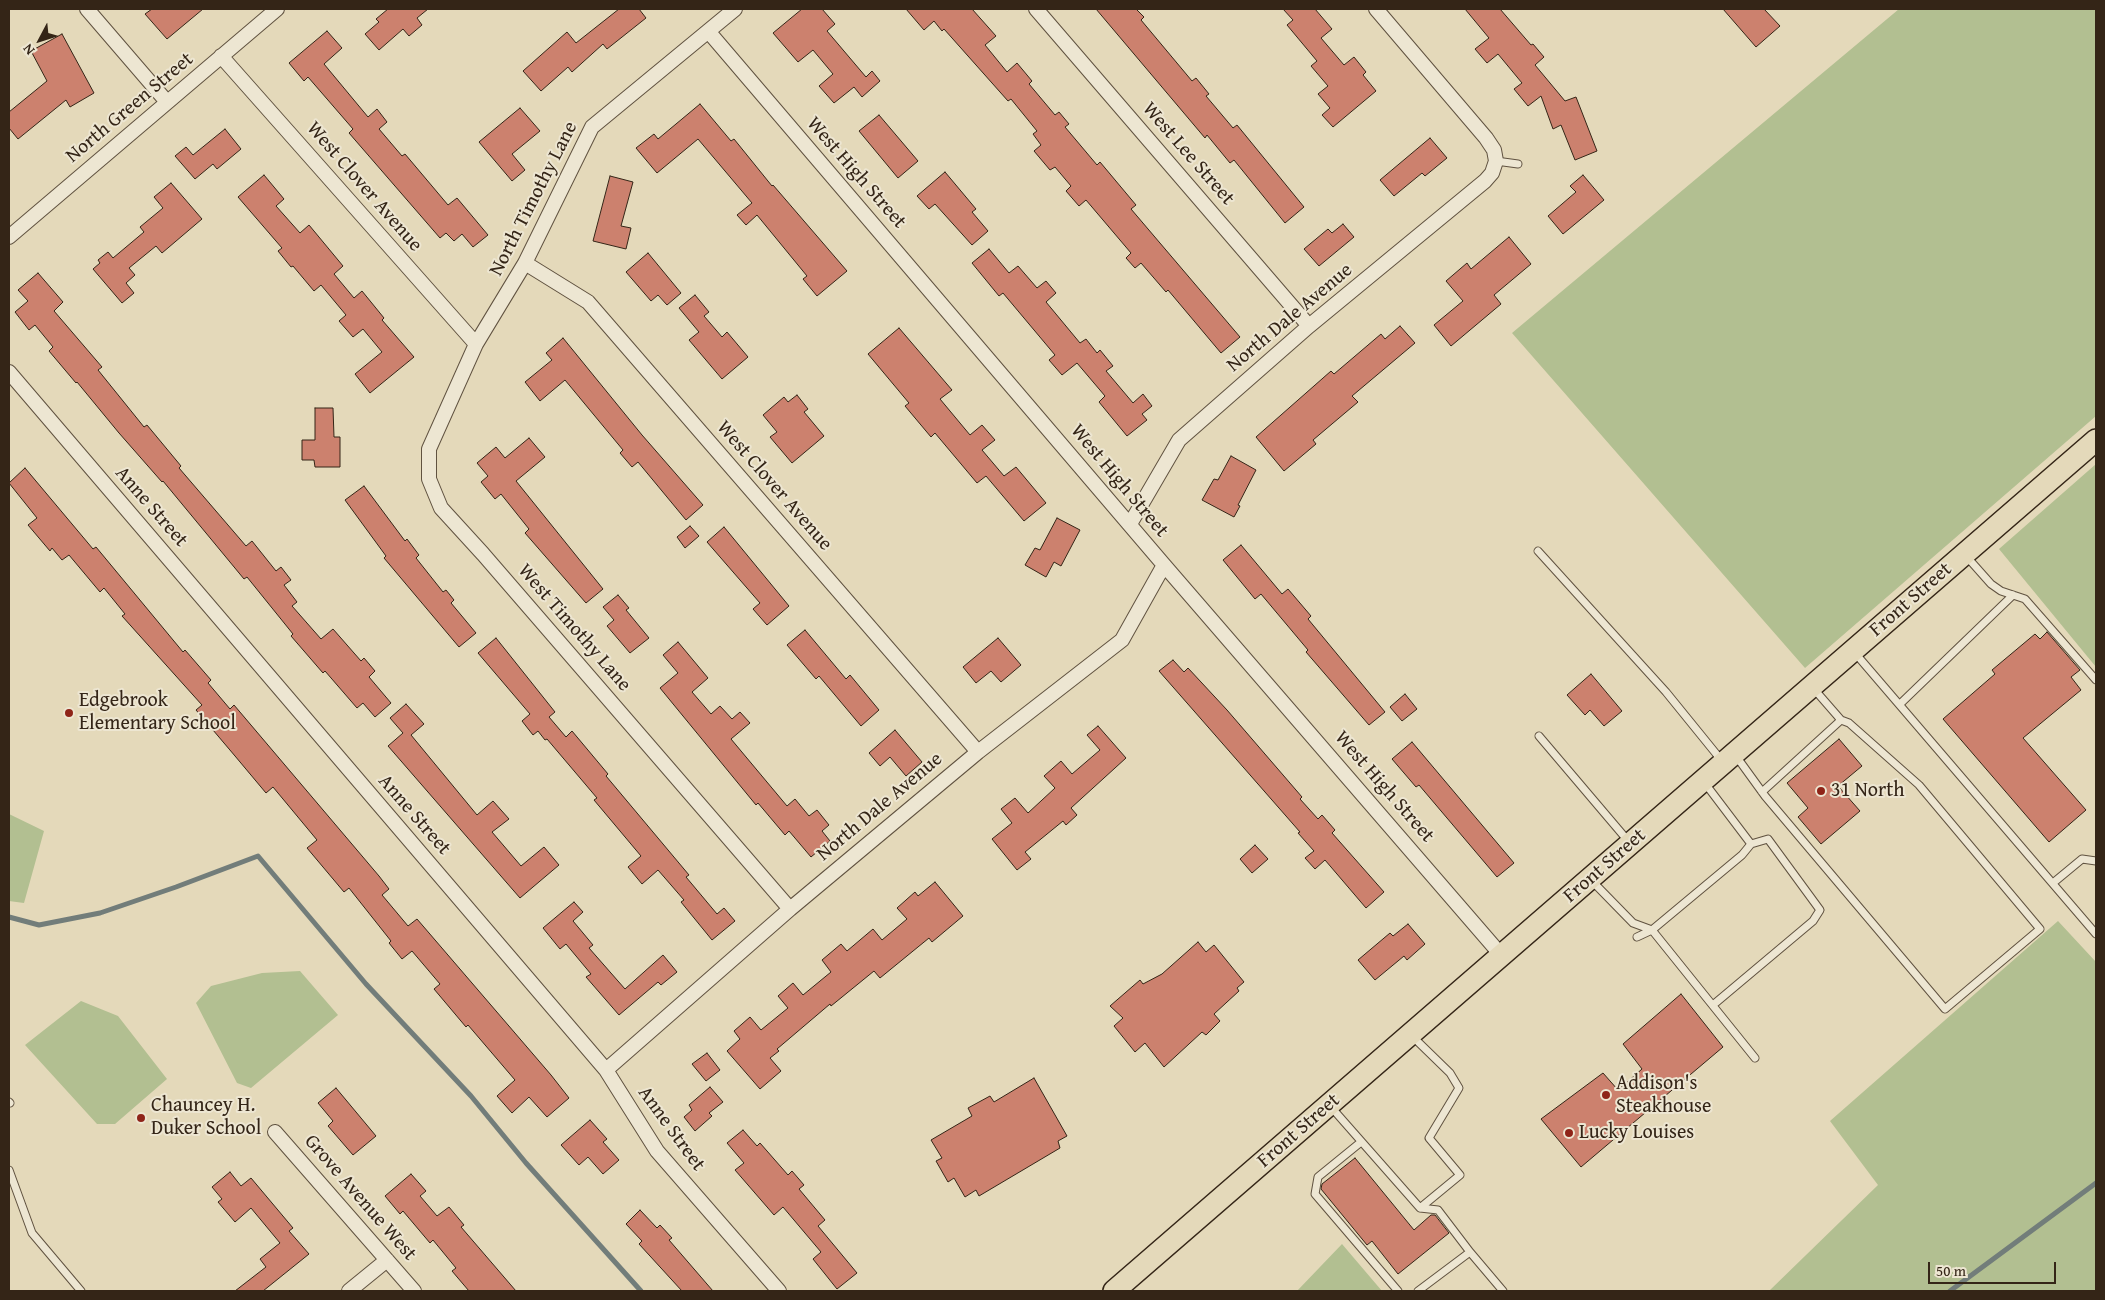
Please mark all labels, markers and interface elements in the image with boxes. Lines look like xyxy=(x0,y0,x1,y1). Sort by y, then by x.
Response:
north arrow xyxy=(15,15,65,65)
text: N xyxy=(18,40,39,60)
street label: North Green Street xyxy=(61,48,199,168)
street label: West Lee Street xyxy=(1137,98,1239,210)
street label: West High Street xyxy=(801,112,911,234)
street label: West Clover Avenue xyxy=(301,117,427,257)
street label: North Timothy Lane xyxy=(485,118,583,280)
street label: North Dale Avenue xyxy=(1222,258,1358,378)
street label: West Clover Avenue xyxy=(711,416,837,556)
street label: West High Street xyxy=(1065,420,1173,542)
street label: Anne Street xyxy=(109,462,193,552)
street label: Front Street xyxy=(1865,558,1957,642)
street label: West Timothy Lane xyxy=(512,559,636,697)
place label: Edgebrook Elementary School xyxy=(79,689,236,736)
marker: Edgebrook Elementary School xyxy=(63,707,75,719)
street label: West High Street xyxy=(1329,726,1439,848)
street label: North Dale Avenue xyxy=(812,747,948,867)
street label: Anne Street xyxy=(372,770,456,860)
place label: 31 North xyxy=(1831,779,1904,803)
marker: 31 North xyxy=(1815,785,1827,797)
street label: Front Street xyxy=(1559,824,1651,908)
place label: Addison's Steakhouse xyxy=(1616,1072,1711,1119)
street label: Anne Street xyxy=(632,1082,710,1176)
street label: Front Street xyxy=(1253,1089,1345,1173)
marker: Addison's Steakhouse xyxy=(1600,1089,1612,1101)
place label: Chauncey H. Duker School xyxy=(151,1094,261,1141)
marker: Chauncey H. Duker School xyxy=(135,1112,147,1124)
place label: Lucky Louises xyxy=(1579,1121,1694,1145)
marker: Lucky Louises xyxy=(1563,1127,1575,1139)
street label: Grove Avenue West xyxy=(299,1130,421,1266)
scale bar xyxy=(1930,1252,2058,1284)
text: 50 m xyxy=(1936,1260,1966,1281)

